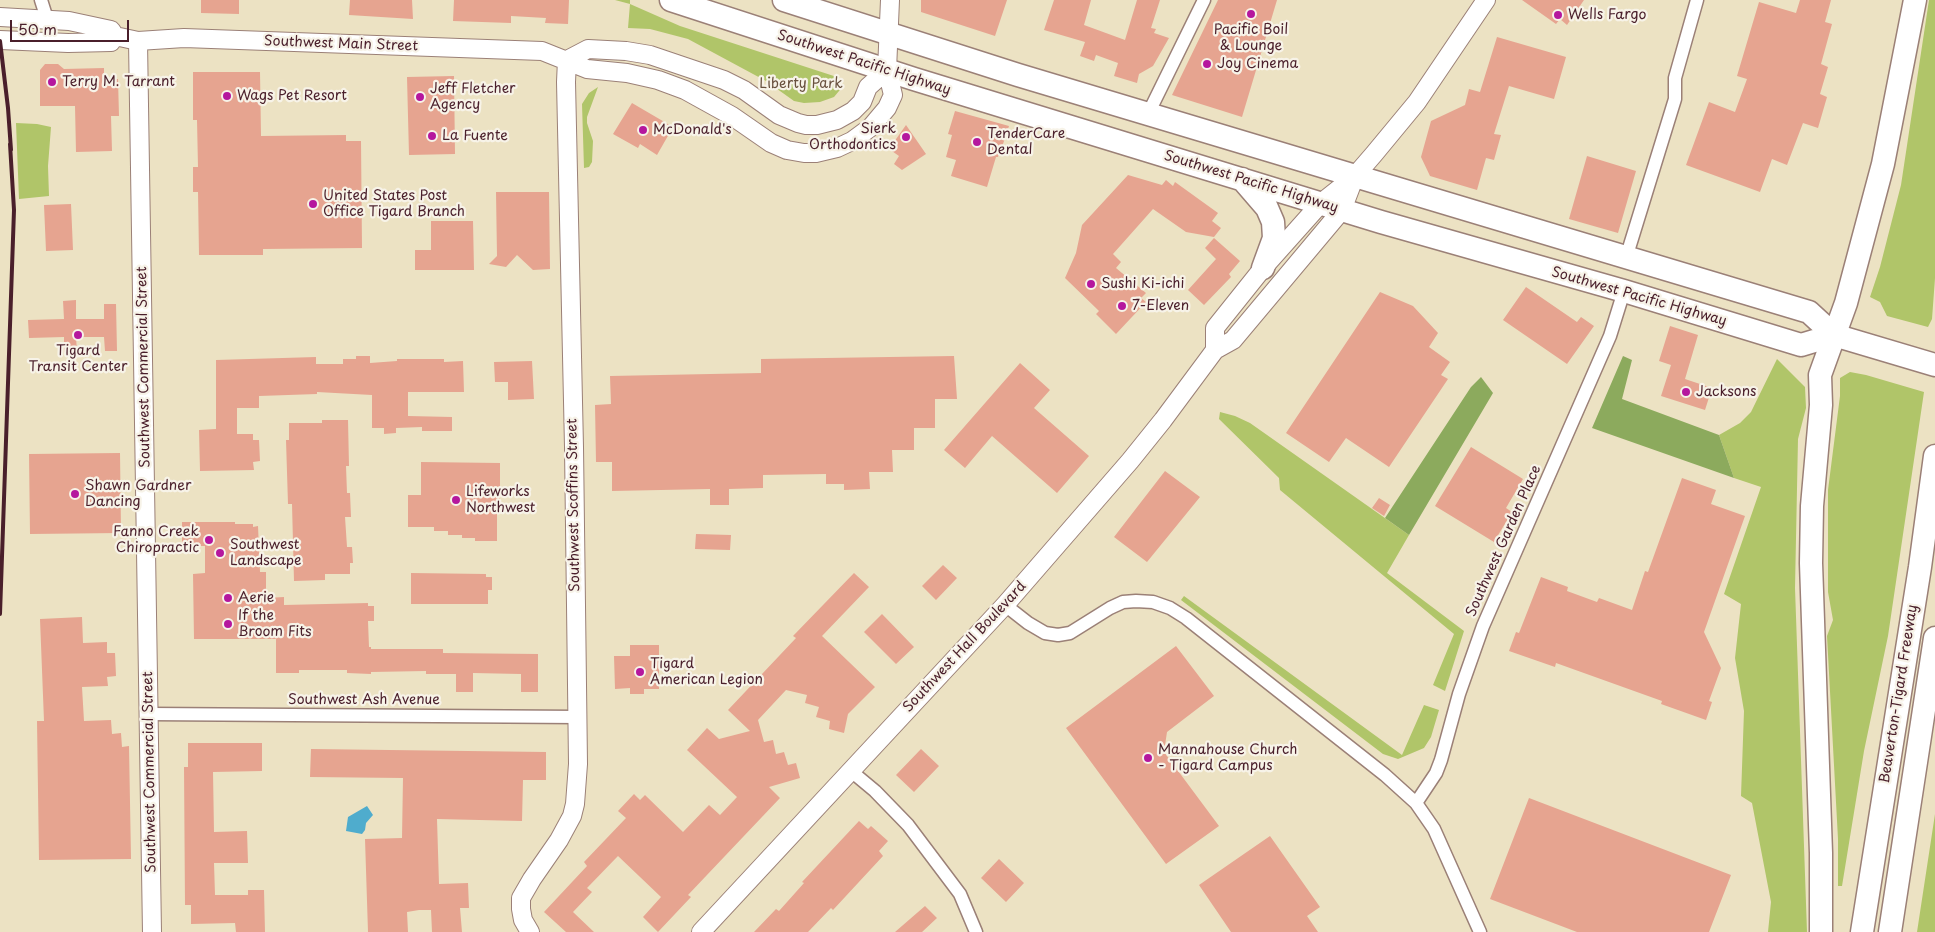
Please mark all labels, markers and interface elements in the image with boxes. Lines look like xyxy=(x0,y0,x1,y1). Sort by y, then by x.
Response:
place label: Wells Fargo xyxy=(1568,7,1646,23)
marker: Pacific Boil & Lounge xyxy=(1245,8,1257,20)
marker: Wells Fargo xyxy=(1552,9,1564,21)
scale bar xyxy=(12,10,131,42)
text: 50 m xyxy=(18,17,57,40)
place label: Pacific Boil & Lounge xyxy=(1214,22,1288,54)
street label: Southwest Pacific Highway xyxy=(775,27,953,99)
street label: Southwest Main Street xyxy=(264,33,418,55)
place label: Joy Cinema xyxy=(1217,56,1298,72)
marker: Joy Cinema xyxy=(1201,58,1213,70)
place label: Terry M. Tarrant xyxy=(62,74,175,90)
marker: Terry M. Tarrant xyxy=(46,76,58,88)
park label: Liberty Park xyxy=(759,76,843,92)
place label: Jeff Fletcher Agency xyxy=(430,81,516,114)
place label: Wags Pet Resort xyxy=(237,88,347,104)
marker: Wags Pet Resort xyxy=(221,90,233,102)
marker: Jeff Fletcher Agency xyxy=(414,91,426,103)
place label: Sierk Orthodontics xyxy=(809,121,896,154)
place label: McDonald's xyxy=(653,122,732,138)
marker: McDonald's xyxy=(637,124,649,136)
place label: TenderCare Dental xyxy=(987,126,1065,158)
place label: La Fuente xyxy=(442,128,508,144)
marker: La Fuente xyxy=(426,130,438,142)
marker: Sierk Orthodontics xyxy=(900,131,912,143)
marker: TenderCare Dental xyxy=(971,136,983,148)
street label: Southwest Pacific Highway xyxy=(1162,147,1340,217)
place label: United States Post Office Tigard Branch xyxy=(323,188,465,220)
marker: United States Post Office Tigard Branch xyxy=(307,198,319,210)
street label: Southwest Pacific Highway xyxy=(1550,264,1728,330)
street label: Southwest Commercial Street xyxy=(134,266,154,468)
place label: Sushi Ki-ichi xyxy=(1101,276,1184,292)
marker: Sushi Ki-ichi xyxy=(1085,278,1097,290)
place label: 7-Eleven xyxy=(1132,298,1189,314)
marker: 7-Eleven xyxy=(1116,300,1128,312)
marker: Tigard Transit Center xyxy=(72,329,84,341)
place label: Tigard Transit Center xyxy=(29,343,127,376)
place label: Jacksons xyxy=(1696,384,1756,400)
marker: Jacksons xyxy=(1680,386,1692,398)
street label: Southwest Scoffins Street xyxy=(564,418,584,592)
street label: Southwest Garden Place xyxy=(1463,463,1545,619)
place label: Shawn Gardner Dancing xyxy=(85,478,192,511)
place label: Lifeworks Northwest xyxy=(466,484,535,516)
marker: Shawn Gardner Dancing xyxy=(69,488,81,500)
marker: Lifeworks Northwest xyxy=(450,494,462,506)
place label: Fanno Creek Chiropractic xyxy=(113,524,199,556)
marker: Fanno Creek Chiropractic xyxy=(203,534,215,546)
place label: Southwest Landscape xyxy=(230,537,301,570)
marker: Southwest Landscape xyxy=(214,547,226,559)
street label: Southwest Hall Boulevard xyxy=(900,578,1030,716)
place label: Aerie xyxy=(238,590,274,606)
marker: Aerie xyxy=(222,592,234,604)
street label: Beaverton-Tigard Freeway xyxy=(1877,604,1921,784)
place label: If the Broom Fits xyxy=(238,608,312,640)
marker: If the Broom Fits xyxy=(222,618,234,630)
place label: Tigard American Legion xyxy=(650,656,763,689)
marker: Tigard American Legion xyxy=(634,666,646,678)
street label: Southwest Commercial Street xyxy=(140,671,160,873)
street label: Southwest Ash Avenue xyxy=(288,692,440,708)
place label: Mannahouse Church - Tigard Campus xyxy=(1158,742,1297,774)
marker: Mannahouse Church - Tigard Campus xyxy=(1142,752,1154,764)

